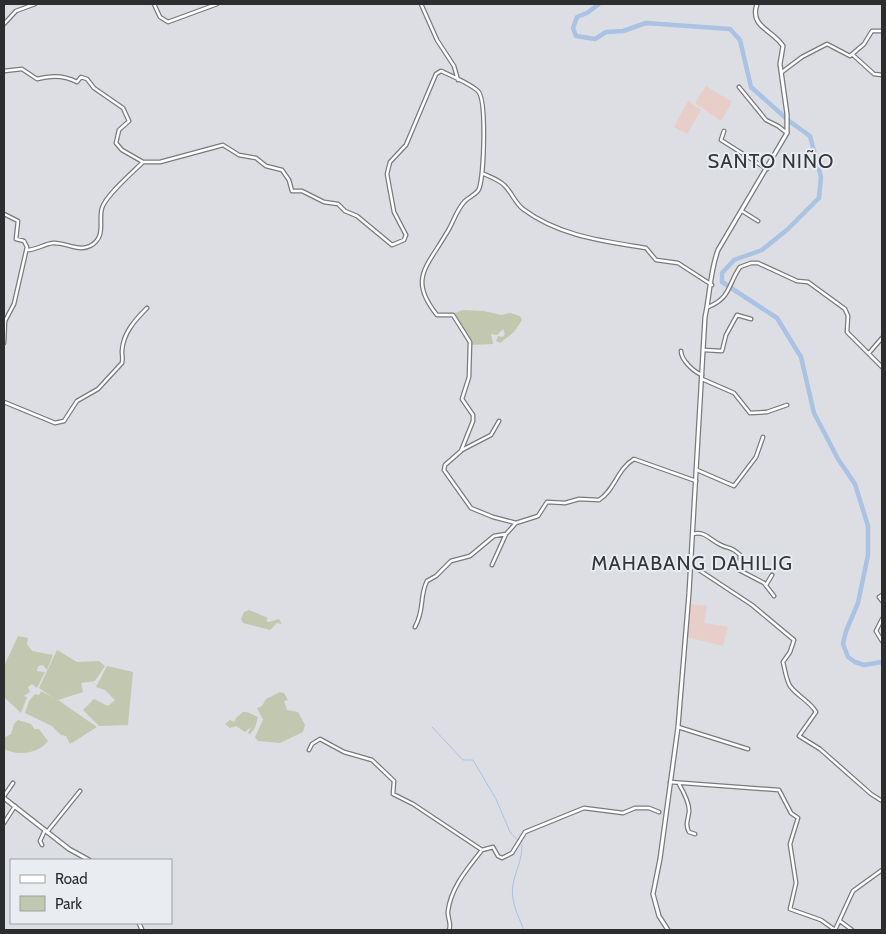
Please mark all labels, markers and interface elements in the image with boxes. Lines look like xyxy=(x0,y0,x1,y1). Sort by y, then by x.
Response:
district label: SANTO NIÑO xyxy=(708,149,834,173)
district label: MAHABANG DAHILIG xyxy=(591,551,793,575)
legend xyxy=(10,859,172,924)
text: Road xyxy=(55,870,88,888)
text: Park xyxy=(55,895,82,913)

